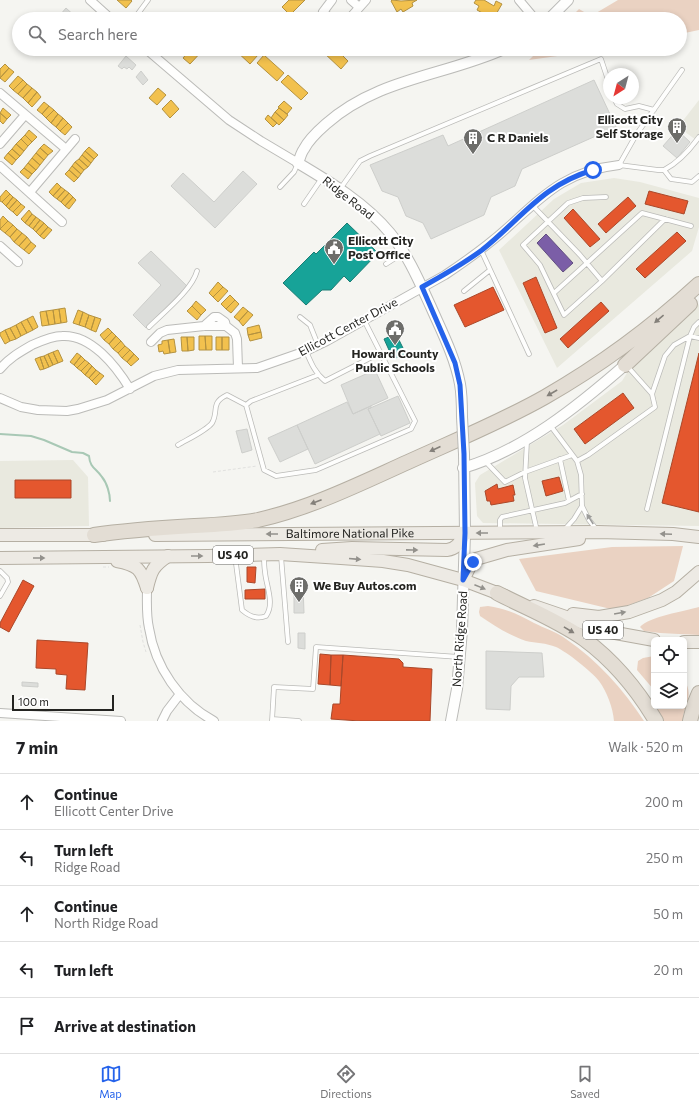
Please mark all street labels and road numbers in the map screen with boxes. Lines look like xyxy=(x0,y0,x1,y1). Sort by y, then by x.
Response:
street label: Ridge Road xyxy=(320,173,377,222)
street label: Ellicott Center Drive xyxy=(296,294,399,358)
street label: Baltimore National Pike xyxy=(286,525,414,540)
road number: US 40 xyxy=(213,546,253,564)
street label: North Ridge Road xyxy=(449,590,469,687)
road number: US 40 xyxy=(583,621,623,639)

